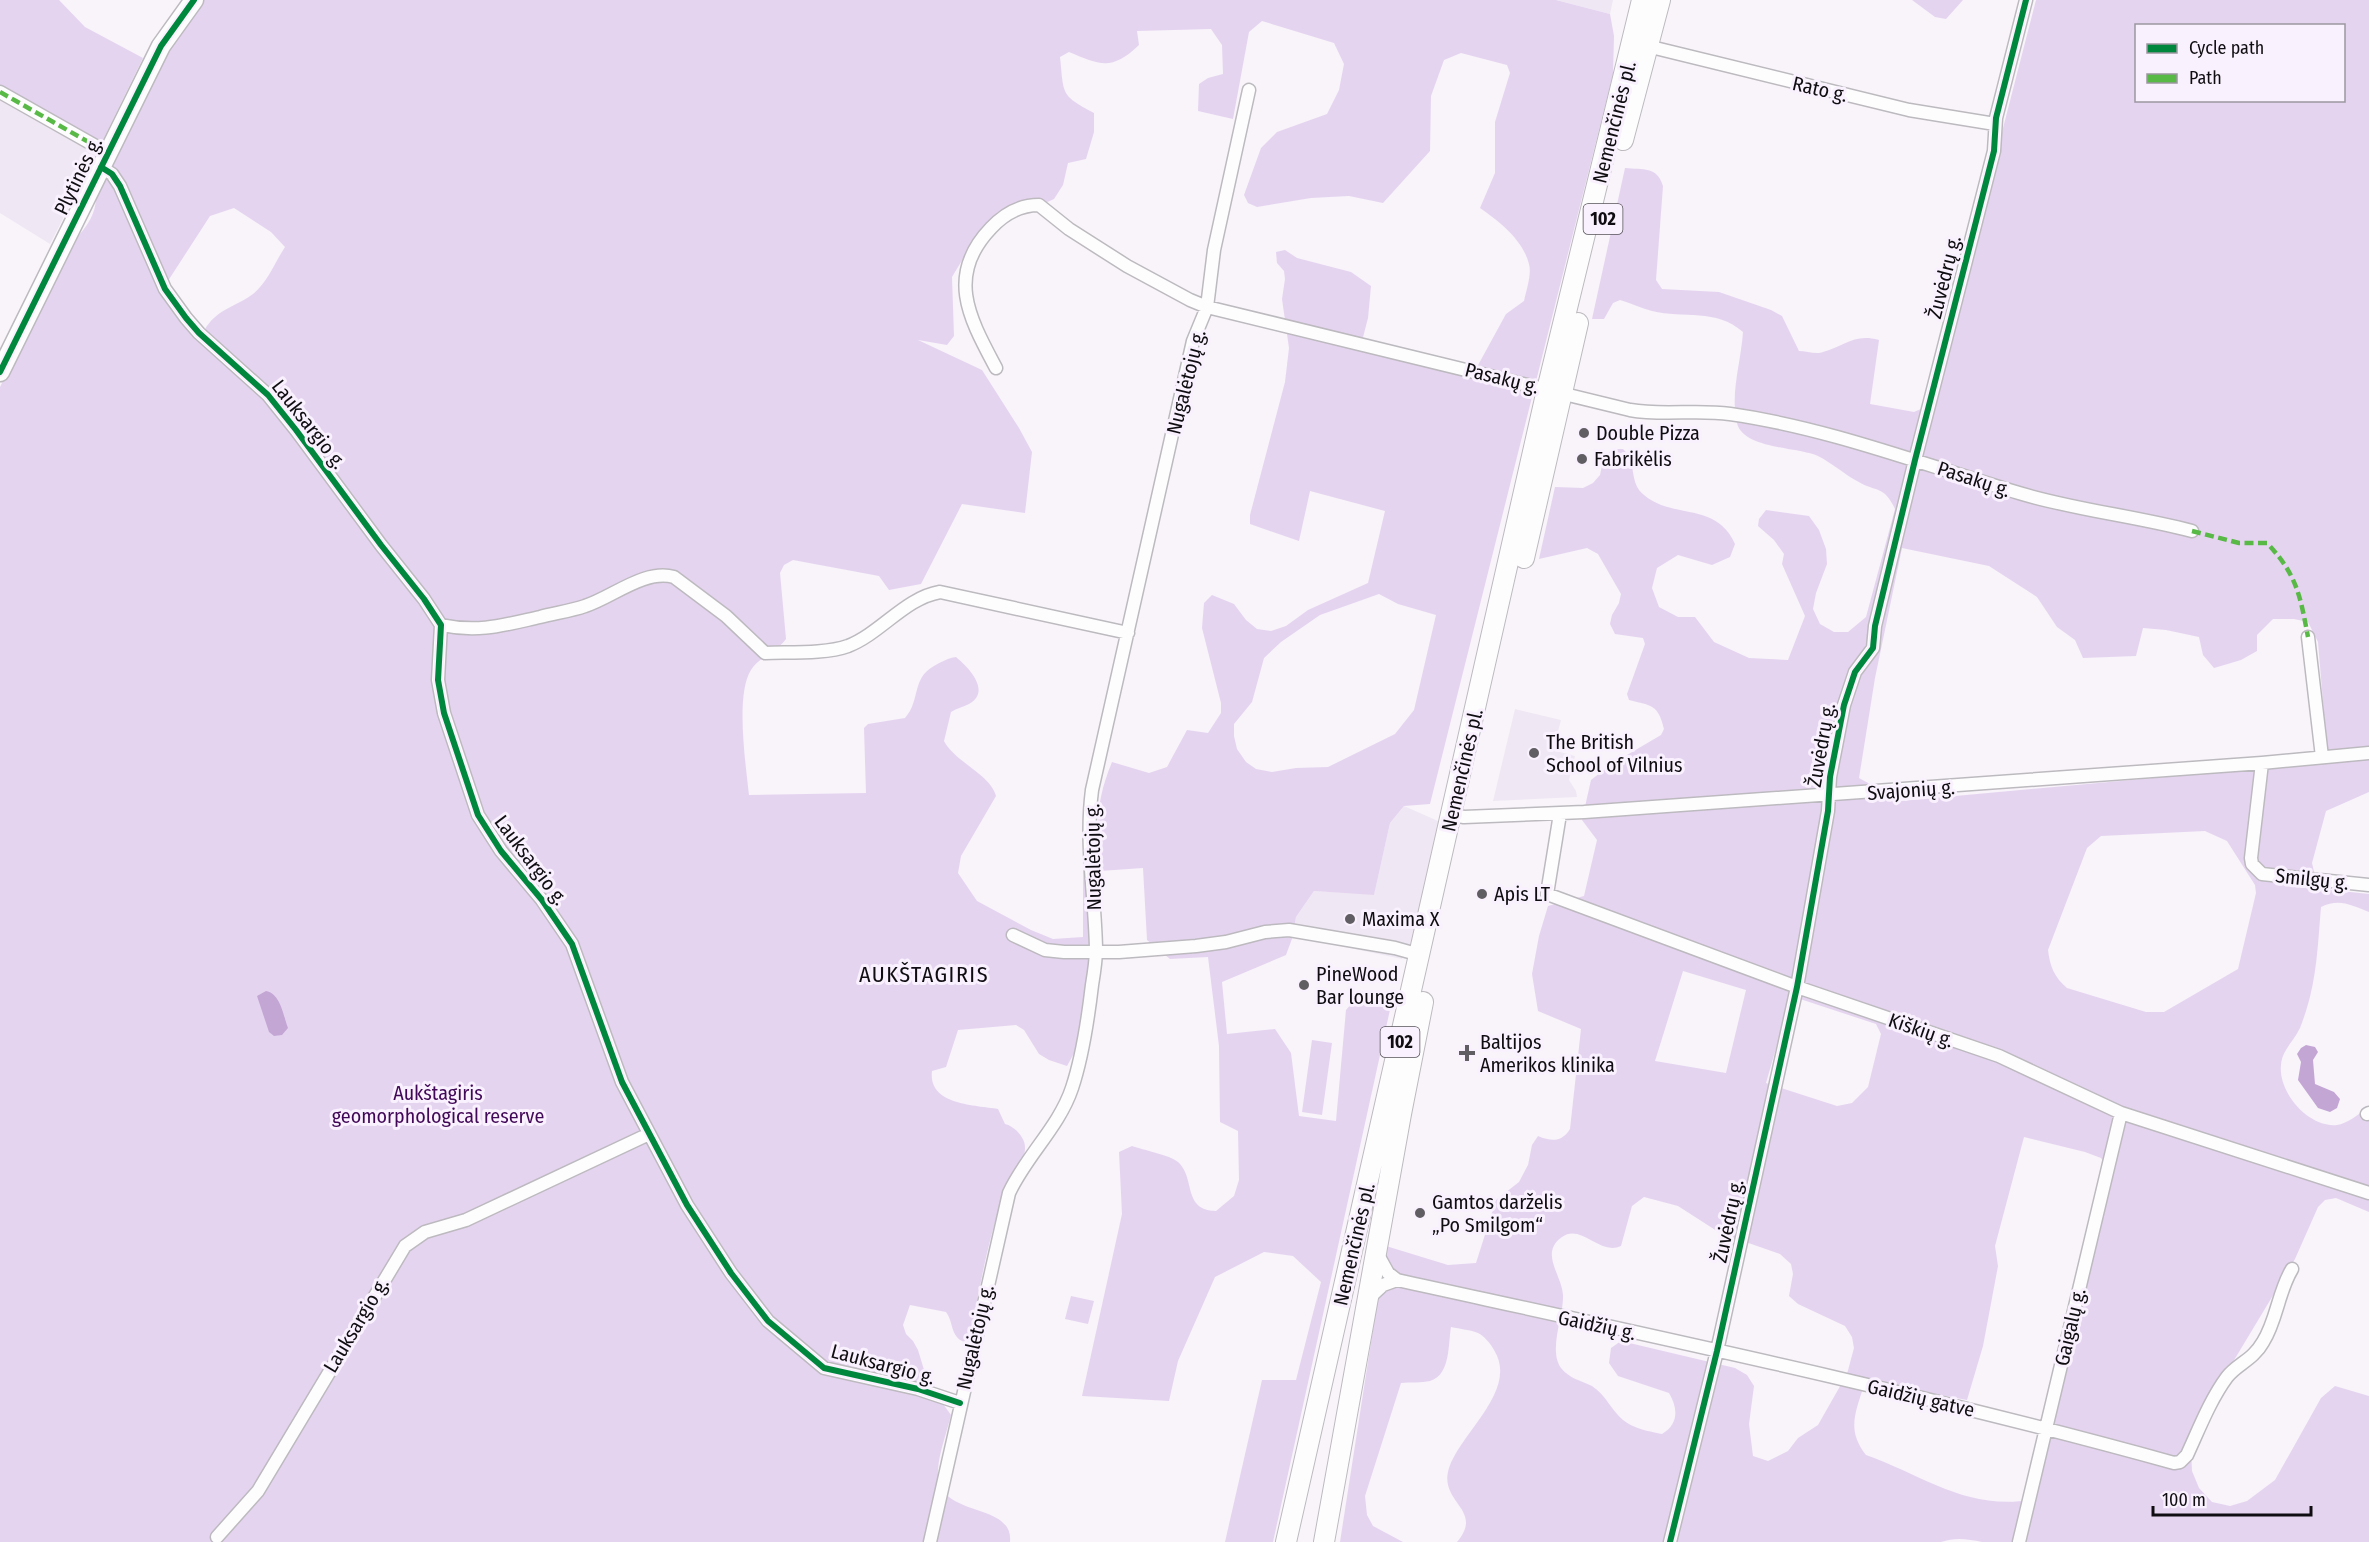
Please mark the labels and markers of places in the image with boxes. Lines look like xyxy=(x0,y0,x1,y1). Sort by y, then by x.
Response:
place label: Double Pizza xyxy=(1596,421,1700,445)
marker: Double Pizza xyxy=(1577,426,1591,440)
place label: Fabrikėlis xyxy=(1594,447,1672,471)
marker: Fabrikėlis xyxy=(1575,452,1589,466)
place label: The British School of Vilnius xyxy=(1546,730,1682,777)
marker: The British School of Vilnius xyxy=(1527,746,1541,760)
place label: Apis LT xyxy=(1494,882,1551,906)
marker: Apis LT xyxy=(1475,887,1489,901)
place label: Maxima X xyxy=(1362,907,1440,931)
marker: Maxima X xyxy=(1343,912,1357,926)
place label: PineWood Bar lounge xyxy=(1316,962,1404,1009)
marker: PineWood Bar lounge xyxy=(1297,978,1311,992)
place label: Baltijos Amerikos klinika xyxy=(1480,1030,1615,1077)
marker: Baltijos Amerikos klinika xyxy=(1458,1044,1476,1062)
place label: Gamtos darželis „Po Smilgom“ xyxy=(1432,1190,1562,1237)
marker: Gamtos darželis „Po Smilgom“ xyxy=(1413,1206,1427,1220)

